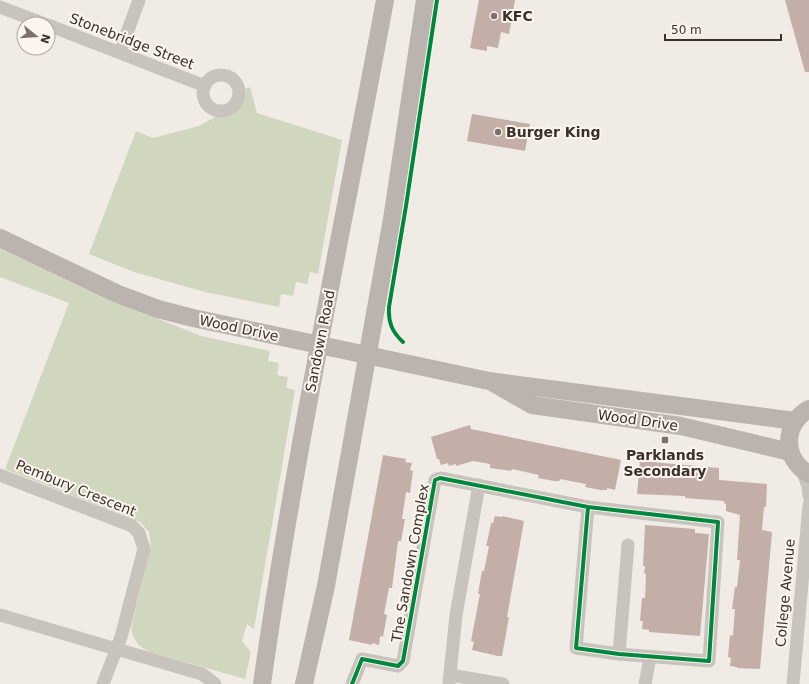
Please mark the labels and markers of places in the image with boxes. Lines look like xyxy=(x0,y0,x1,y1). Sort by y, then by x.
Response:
place label: KFC xyxy=(502,8,533,24)
marker: KFC xyxy=(489,11,499,21)
place label: Burger King xyxy=(506,124,600,140)
marker: Burger King xyxy=(493,127,503,137)
marker: Parklands Secondary xyxy=(660,435,670,445)
place label: Parklands Secondary xyxy=(624,447,706,479)

